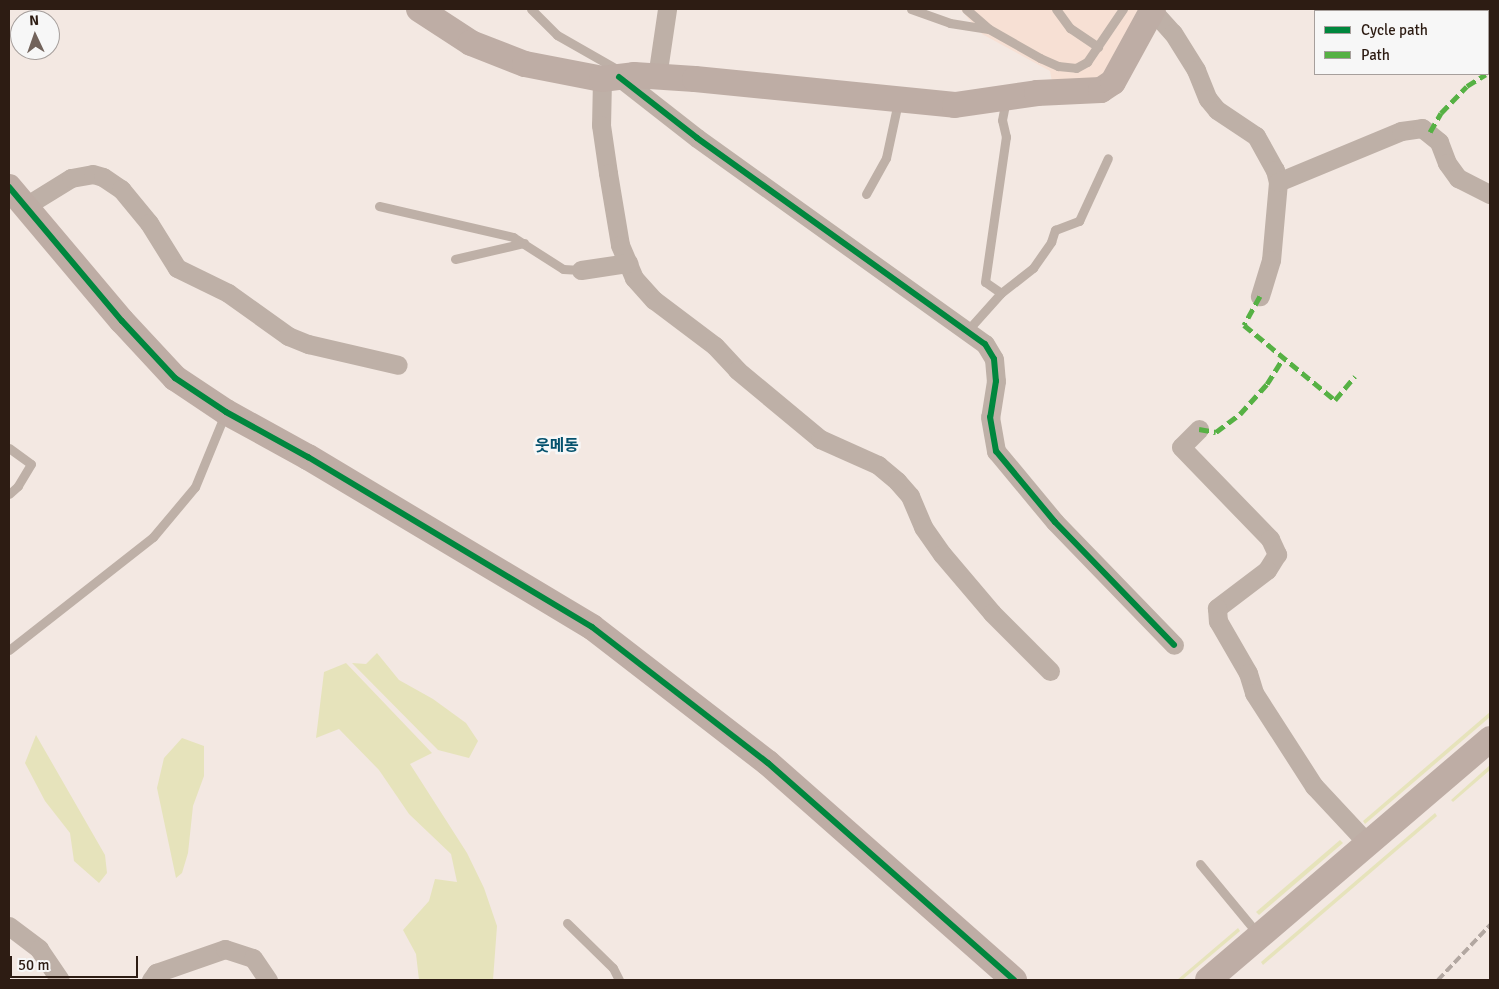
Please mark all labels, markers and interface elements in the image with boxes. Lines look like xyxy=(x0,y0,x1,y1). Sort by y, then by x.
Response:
north arrow xyxy=(10,10,60,60)
legend xyxy=(1314,10,1489,75)
text: N xyxy=(29,12,40,29)
text: Cycle path xyxy=(1361,21,1428,39)
text: Path xyxy=(1361,46,1390,64)
district label: 웃메동 xyxy=(535,436,579,456)
scale bar xyxy=(12,946,140,978)
text: 50 m xyxy=(18,956,49,974)

